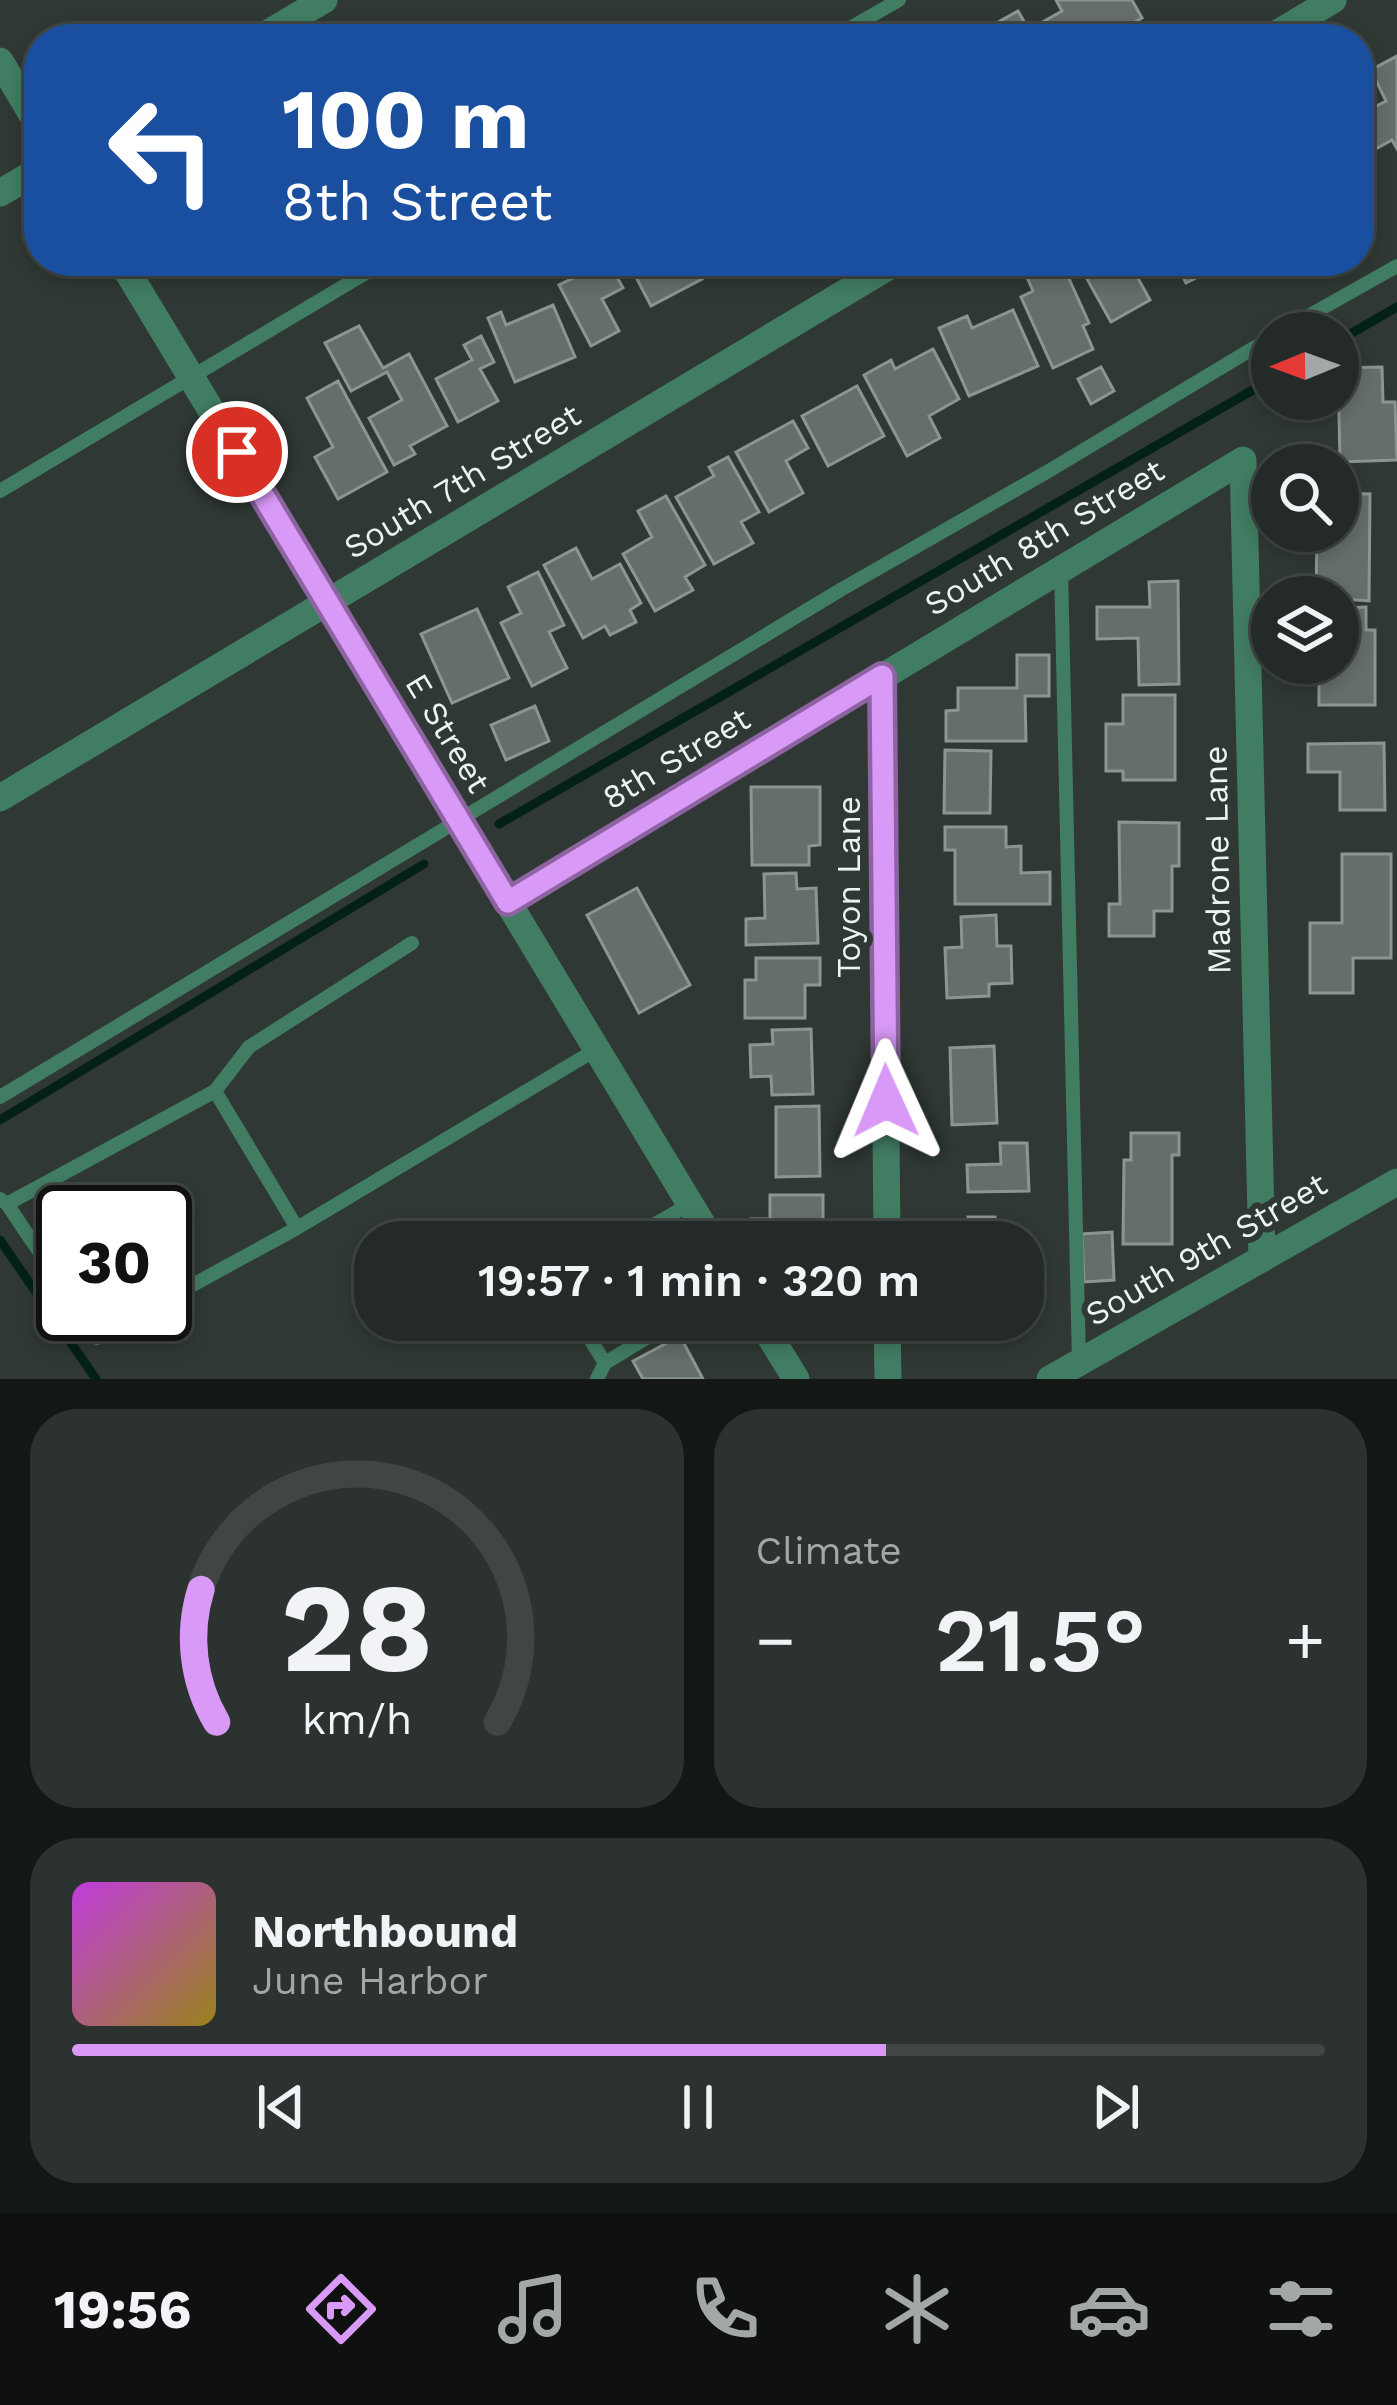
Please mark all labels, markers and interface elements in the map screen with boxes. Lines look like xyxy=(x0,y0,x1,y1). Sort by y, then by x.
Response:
text: 100 m xyxy=(282,70,529,168)
icon: left xyxy=(84,72,240,228)
text: 8th Street xyxy=(282,170,552,233)
north arrow xyxy=(1251,312,1359,420)
map controls xyxy=(1251,312,1359,684)
street label: South 7th Street xyxy=(337,395,587,567)
pin xyxy=(186,401,288,503)
icon: arrive xyxy=(204,419,270,485)
button: search xyxy=(1251,444,1359,552)
street label: South 8th Street xyxy=(917,450,1171,624)
button: layers xyxy=(1251,576,1359,684)
street label: E Street xyxy=(397,667,499,800)
street label: 8th Street xyxy=(595,699,757,817)
street label: Madrone Lane xyxy=(1196,745,1238,975)
street label: Toyon Lane xyxy=(829,796,868,978)
position arrow xyxy=(823,1038,949,1164)
street label: South 9th Street xyxy=(1078,1164,1334,1334)
speed limit sign: 30 xyxy=(36,1185,192,1341)
text: 19:57 · 1 min · 320 m xyxy=(478,1254,920,1307)
text: Climate xyxy=(756,1528,902,1573)
text: 28 xyxy=(280,1555,433,1701)
text: 21.5° xyxy=(934,1587,1146,1693)
text: − xyxy=(756,1602,795,1679)
text: + xyxy=(1285,1602,1325,1679)
text: km/h xyxy=(301,1693,412,1743)
text: Northbound xyxy=(252,1905,518,1958)
text: June Harbor xyxy=(252,1958,488,2003)
icon: previous xyxy=(248,2074,314,2140)
icon: pause xyxy=(665,2074,731,2140)
icon: next xyxy=(1083,2074,1149,2140)
icon: directions xyxy=(299,2267,383,2351)
icon: music xyxy=(491,2267,575,2351)
icon: phone xyxy=(683,2267,767,2351)
icon: climate xyxy=(875,2267,959,2351)
icon: car xyxy=(1067,2267,1151,2351)
icon: filters xyxy=(1259,2267,1343,2351)
text: 19:56 xyxy=(54,2278,192,2341)

